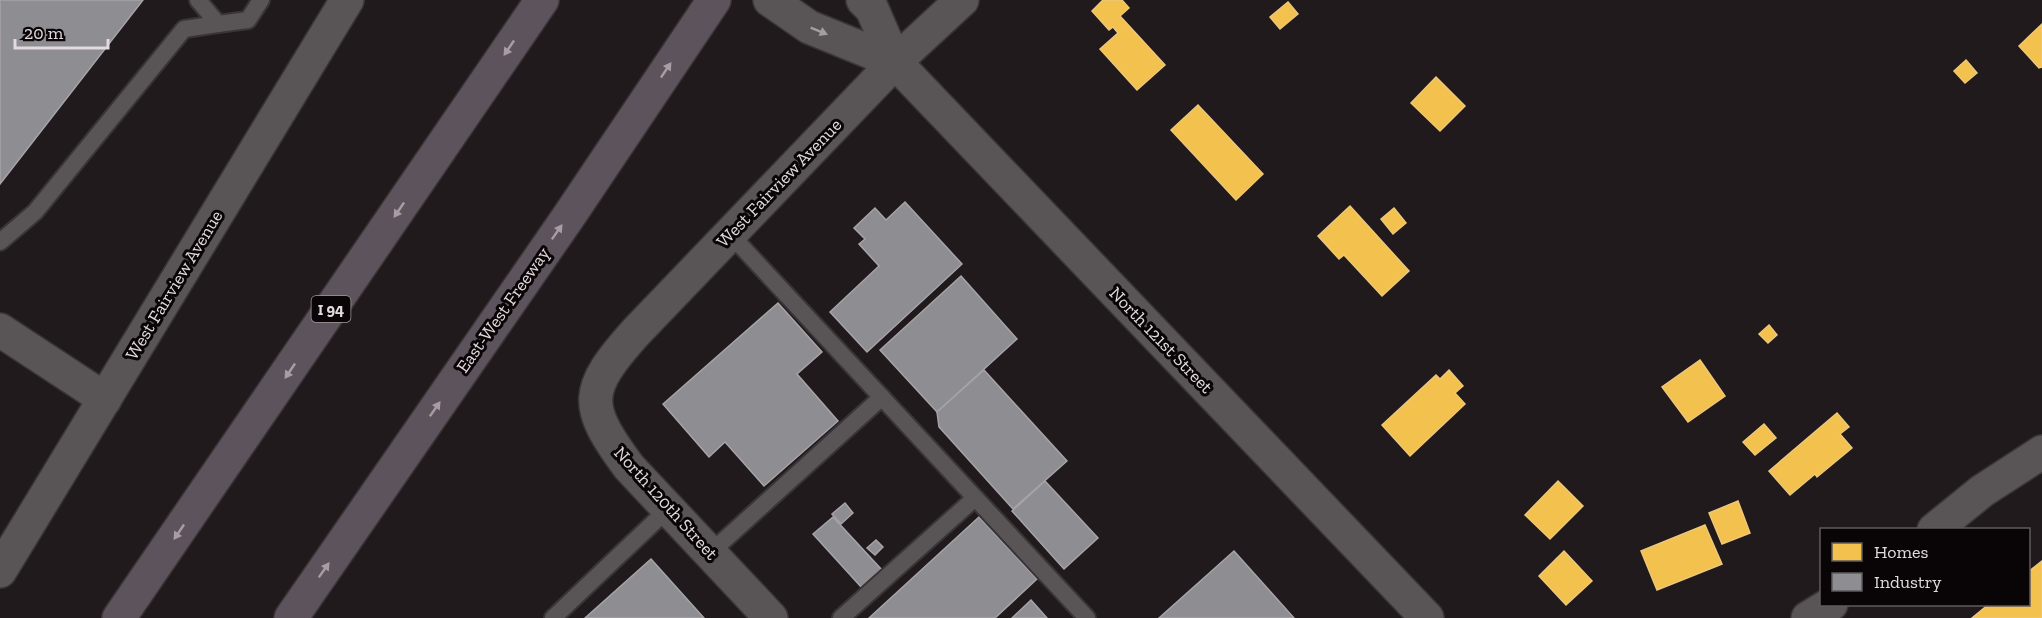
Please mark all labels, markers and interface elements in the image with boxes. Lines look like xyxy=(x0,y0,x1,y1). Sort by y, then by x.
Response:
scale bar xyxy=(15,12,108,50)
text: 20 m xyxy=(24,22,64,44)
one-way arrow xyxy=(810,27,828,37)
one-way arrow xyxy=(503,40,515,56)
one-way arrow xyxy=(661,62,672,78)
street label: West Fairview Avenue xyxy=(712,114,846,252)
one-way arrow xyxy=(393,201,405,217)
street label: West Fairview Avenue xyxy=(121,206,227,364)
one-way arrow xyxy=(552,223,563,240)
street label: East-West Freeway xyxy=(452,242,555,377)
street label: North 121st Street xyxy=(1105,282,1218,398)
road number: I 94 xyxy=(312,296,350,322)
one-way arrow xyxy=(284,362,296,378)
one-way arrow xyxy=(429,402,441,418)
street label: North 120th Street xyxy=(609,442,723,564)
one-way arrow xyxy=(173,523,185,539)
legend xyxy=(1820,528,2030,606)
text: Homes xyxy=(1874,541,1928,563)
one-way arrow xyxy=(318,562,329,578)
text: Industry xyxy=(1874,571,1942,593)

